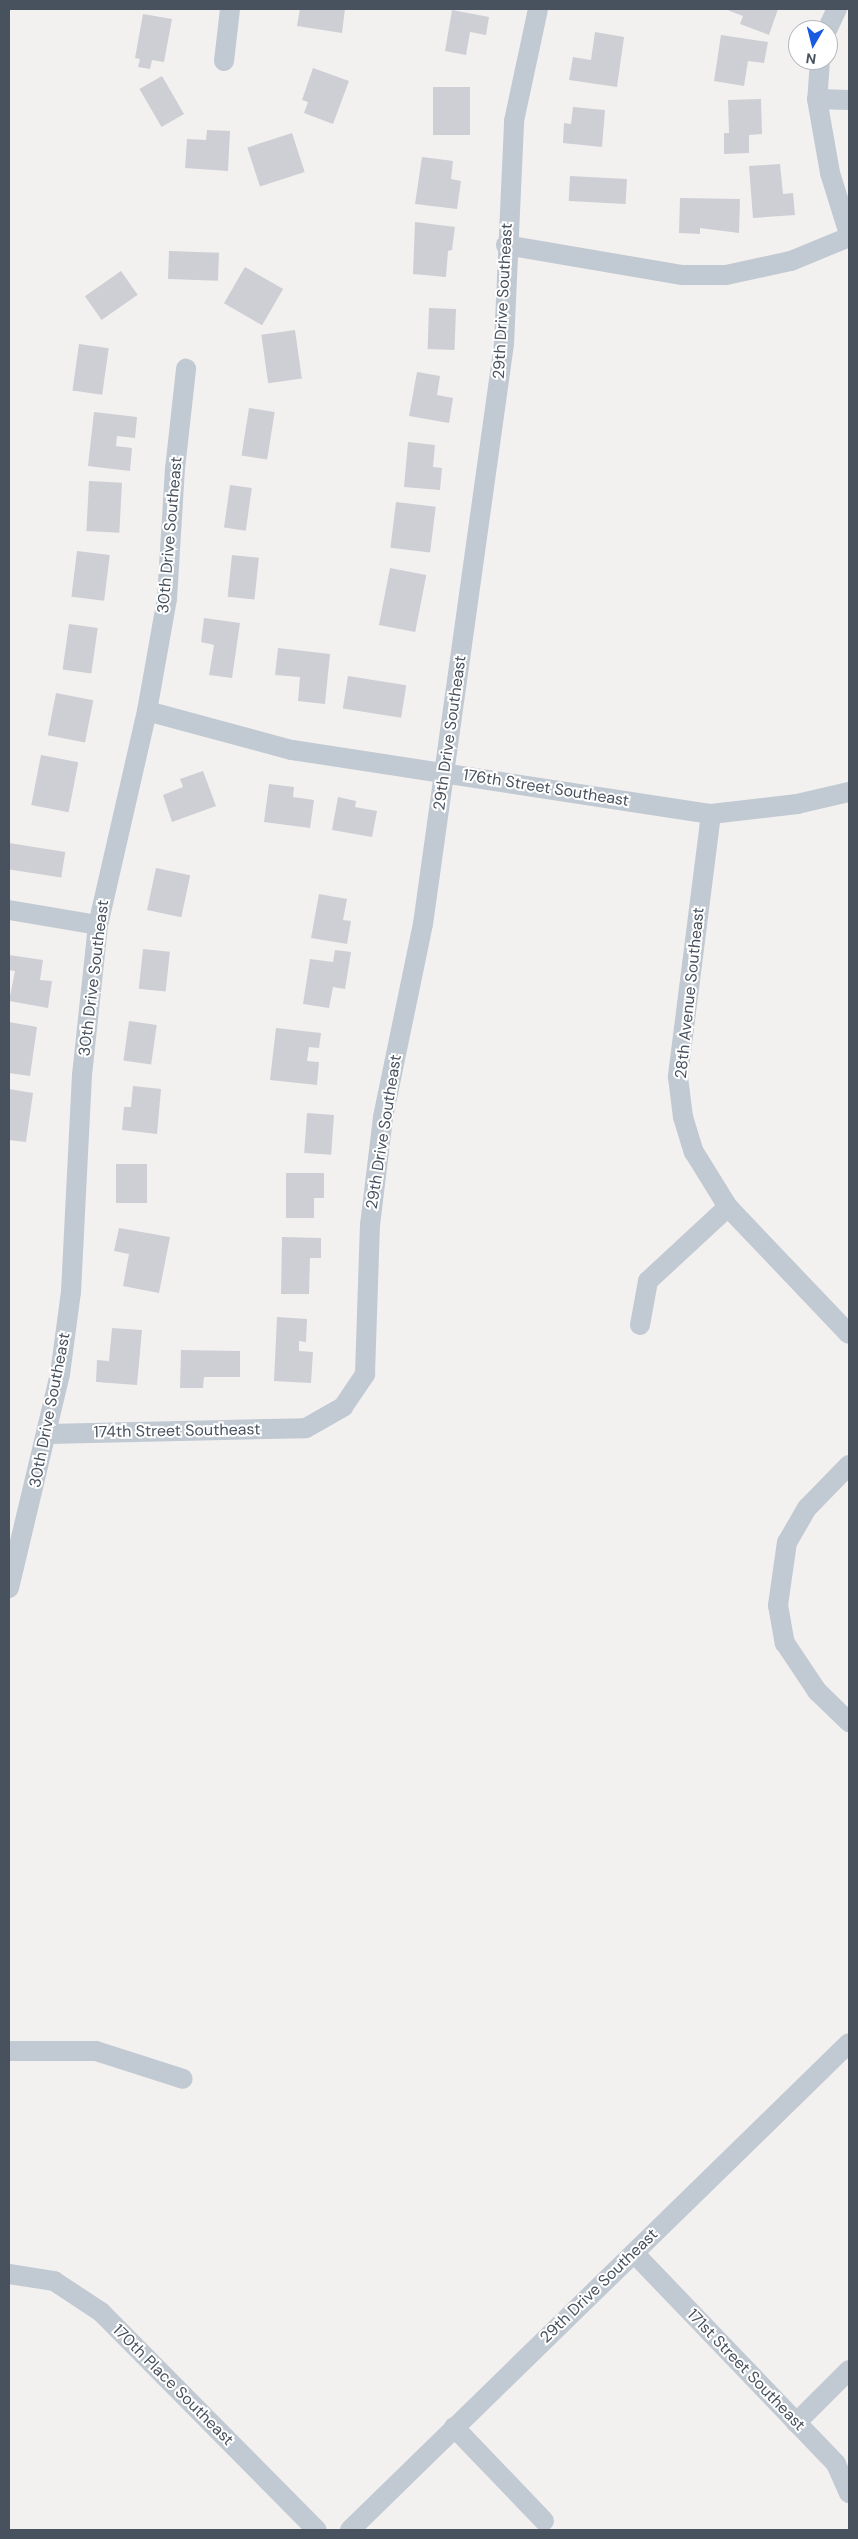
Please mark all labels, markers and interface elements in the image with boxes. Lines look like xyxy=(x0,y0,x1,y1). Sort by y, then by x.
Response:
north arrow xyxy=(788,20,838,70)
text: N xyxy=(805,49,817,68)
street label: 29th Drive Southeast xyxy=(489,223,517,379)
street label: 30th Drive Southeast xyxy=(154,456,186,614)
street label: 29th Drive Southeast xyxy=(430,654,470,812)
street label: 176th Street Southeast xyxy=(462,765,630,811)
street label: 30th Drive Southeast xyxy=(75,899,113,1057)
street label: 28th Avenue Southeast xyxy=(671,906,709,1080)
street label: 29th Drive Southeast xyxy=(362,1053,406,1211)
street label: 30th Drive Southeast xyxy=(26,1331,74,1489)
street label: 174th Street Southeast xyxy=(93,1420,261,1442)
street label: 29th Drive Southeast xyxy=(536,2225,662,2347)
street label: 171st Street Southeast xyxy=(683,2305,809,2435)
street label: 170th Place Southeast xyxy=(109,2321,237,2449)

